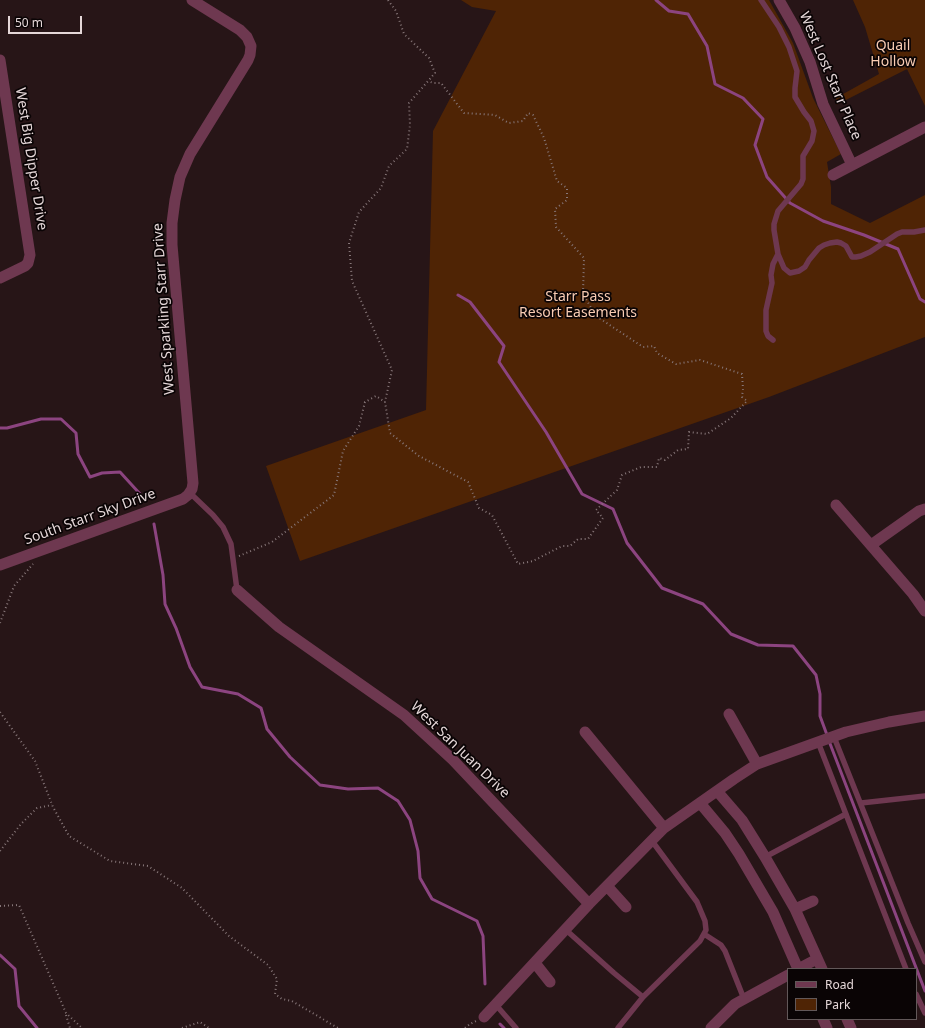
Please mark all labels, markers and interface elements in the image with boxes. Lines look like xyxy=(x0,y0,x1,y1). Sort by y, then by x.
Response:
scale bar xyxy=(10,8,84,34)
street label: West Lost Starr Place xyxy=(795,9,865,143)
text: 50 m xyxy=(15,14,43,31)
park label: Quail Hollow xyxy=(870,38,916,70)
street label: West Big Dipper Drive xyxy=(11,87,51,231)
street label: West Sparkling Starr Drive xyxy=(150,223,178,395)
park label: Starr Pass Resort Easements xyxy=(519,289,637,322)
street label: South Starr Sky Drive xyxy=(22,485,158,549)
street label: West San Juan Drive xyxy=(407,698,513,802)
legend xyxy=(787,968,917,1020)
text: Road xyxy=(825,976,854,993)
text: Park xyxy=(825,996,850,1013)

